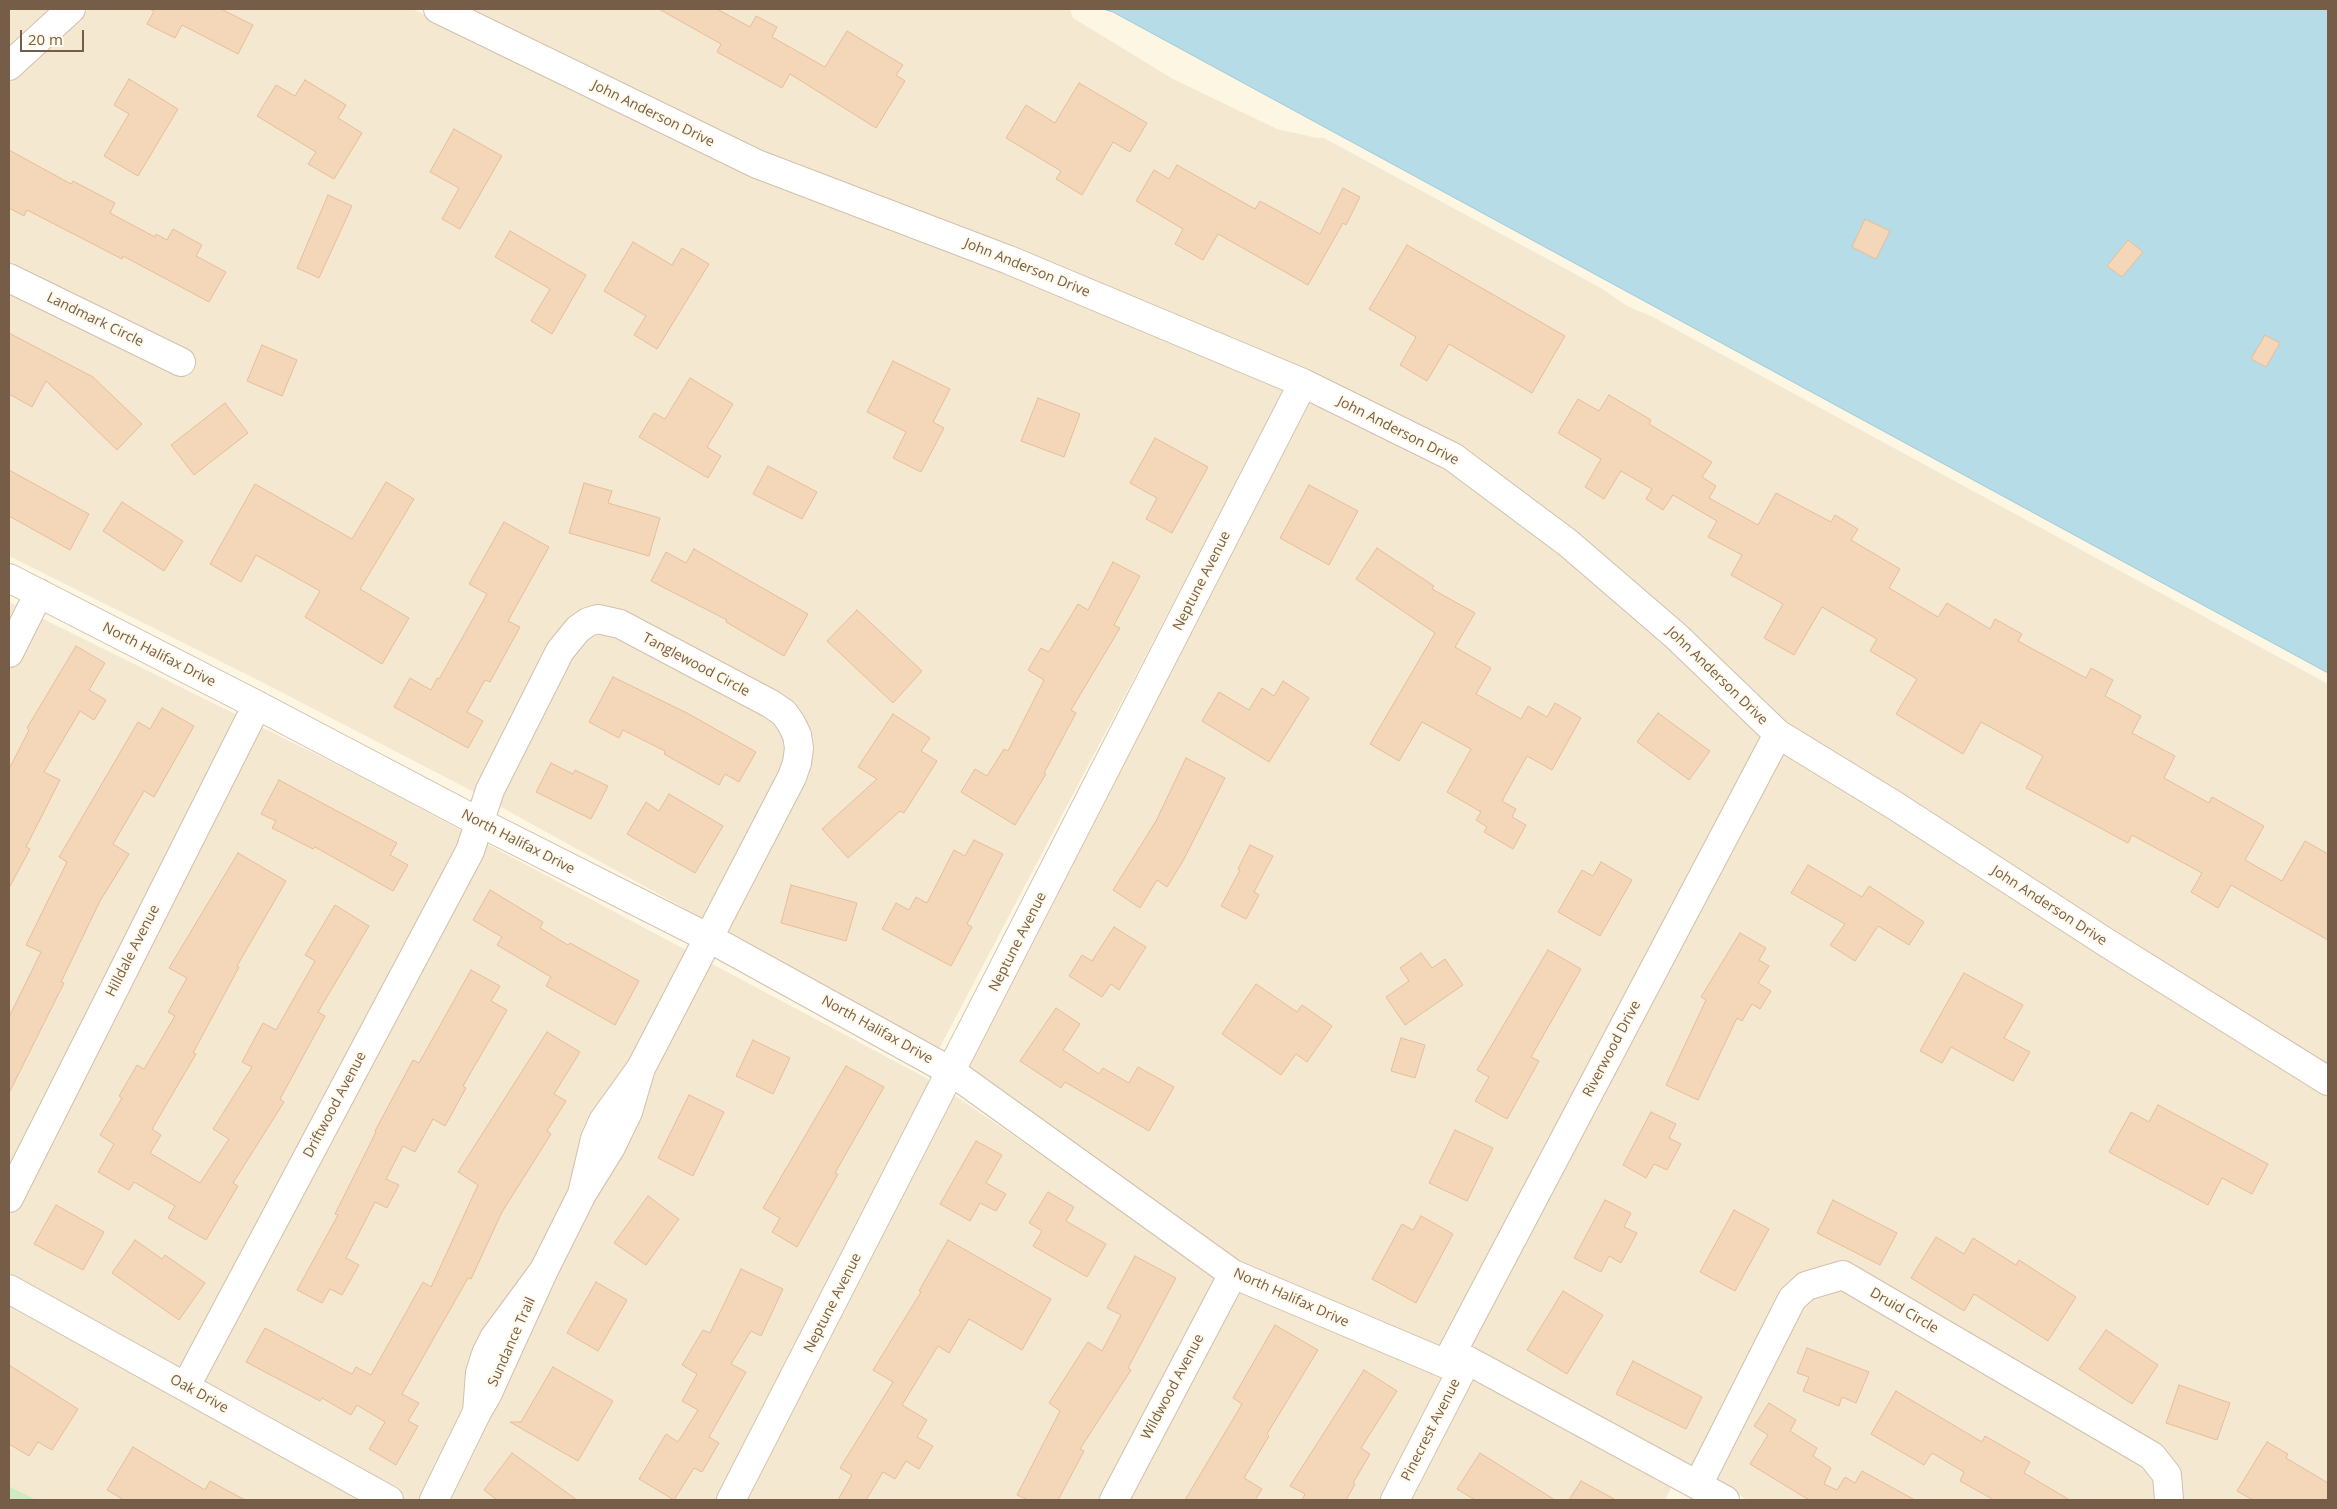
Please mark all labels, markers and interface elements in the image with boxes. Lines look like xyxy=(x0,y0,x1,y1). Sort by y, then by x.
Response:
scale bar xyxy=(22,20,86,52)
text: 20 m xyxy=(28,29,63,49)
street label: John Anderson Drive xyxy=(589,77,717,151)
street label: John Anderson Drive xyxy=(962,235,1092,301)
street label: Landmark Circle xyxy=(44,289,146,351)
street label: John Anderson Drive xyxy=(1334,393,1462,469)
street label: Neptune Avenue xyxy=(1170,528,1234,634)
street label: North Halifax Drive xyxy=(100,619,218,691)
street label: John Anderson Drive xyxy=(1663,623,1771,729)
street label: Tanglewood Circle xyxy=(639,630,753,700)
street label: North Halifax Drive xyxy=(459,806,577,878)
street label: John Anderson Drive xyxy=(1988,862,2110,950)
street label: Neptune Avenue xyxy=(986,889,1050,995)
street label: Hilldale Avenue xyxy=(103,902,163,1000)
street label: North Halifax Drive xyxy=(818,992,936,1068)
street label: Riverwood Drive xyxy=(1579,998,1645,1100)
street label: Driftwood Avenue xyxy=(300,1049,370,1161)
street label: Neptune Avenue xyxy=(801,1250,865,1356)
street label: North Halifax Drive xyxy=(1231,1265,1351,1331)
street label: Druid Circle xyxy=(1867,1285,1941,1337)
street label: Sundance Trail xyxy=(485,1295,539,1389)
street label: Wildwood Avenue xyxy=(1138,1331,1208,1443)
street label: Oak Drive xyxy=(167,1371,231,1417)
street label: Pinecrest Avenue xyxy=(1398,1376,1464,1484)

